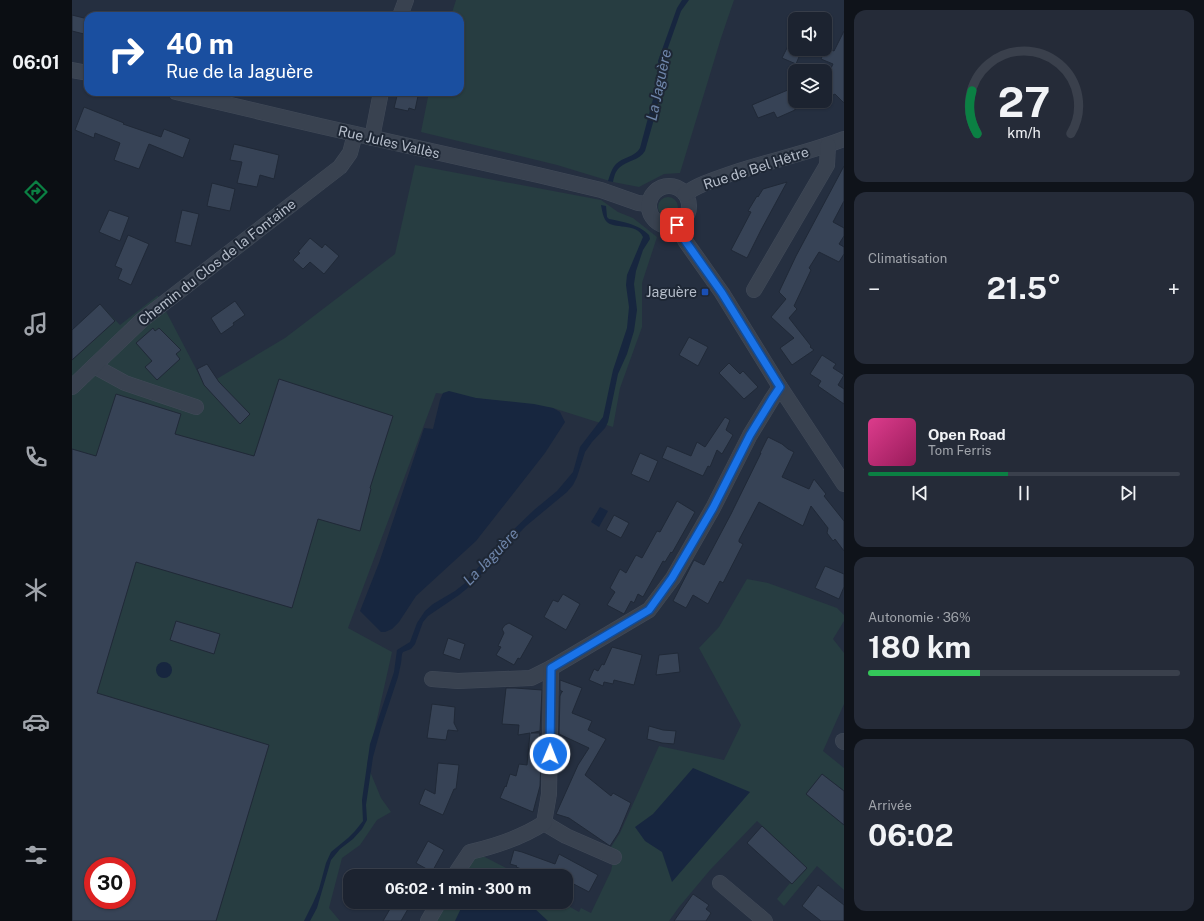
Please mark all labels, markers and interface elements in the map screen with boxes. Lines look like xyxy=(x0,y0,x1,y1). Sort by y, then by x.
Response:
map controls xyxy=(788,12,832,108)
button: sound xyxy=(788,12,832,56)
text: 40 m xyxy=(166,27,234,60)
icon: right xyxy=(100,28,152,80)
water label: La Jaguère xyxy=(643,48,674,122)
text: 06:01 xyxy=(12,52,60,73)
text: Rue de la Jaguère xyxy=(166,61,313,82)
button: layers xyxy=(788,64,832,108)
text: 27 xyxy=(998,77,1050,126)
street label: Rue Jules Vallès xyxy=(337,123,441,161)
text: km/h xyxy=(1007,124,1041,141)
street label: Rue de Bel Hêtre xyxy=(701,143,811,193)
icon: directions xyxy=(22,178,50,206)
street label: Chemin du Clos de la Fontaine xyxy=(135,195,299,329)
pin xyxy=(660,208,694,242)
icon: arrive xyxy=(666,214,688,236)
text: Climatisation xyxy=(868,251,947,266)
text: 21.5° xyxy=(987,270,1061,306)
text: − xyxy=(868,276,880,302)
text: + xyxy=(1168,276,1180,302)
place label: Jaguère xyxy=(646,284,697,300)
marker: Jaguère xyxy=(700,287,710,297)
icon: music xyxy=(22,310,50,338)
text: Open Road xyxy=(928,426,1006,443)
icon: phone xyxy=(22,443,50,471)
text: Tom Ferris xyxy=(928,443,991,458)
icon: previous xyxy=(909,482,931,504)
icon: pause xyxy=(1013,482,1035,504)
icon: next xyxy=(1117,482,1139,504)
water label: La Jaguère xyxy=(459,525,522,589)
icon: climate xyxy=(22,576,50,604)
text: Autonomie · 36% xyxy=(868,610,971,625)
text: 180 km xyxy=(868,629,971,665)
icon: car xyxy=(22,708,50,736)
position arrow xyxy=(529,733,571,775)
text: Arrivée xyxy=(868,798,912,813)
text: 06:02 xyxy=(868,817,954,853)
icon: filters xyxy=(22,841,50,869)
speed limit sign: 30 xyxy=(84,857,136,909)
text: 06:02 · 1 min · 300 m xyxy=(385,880,531,897)

